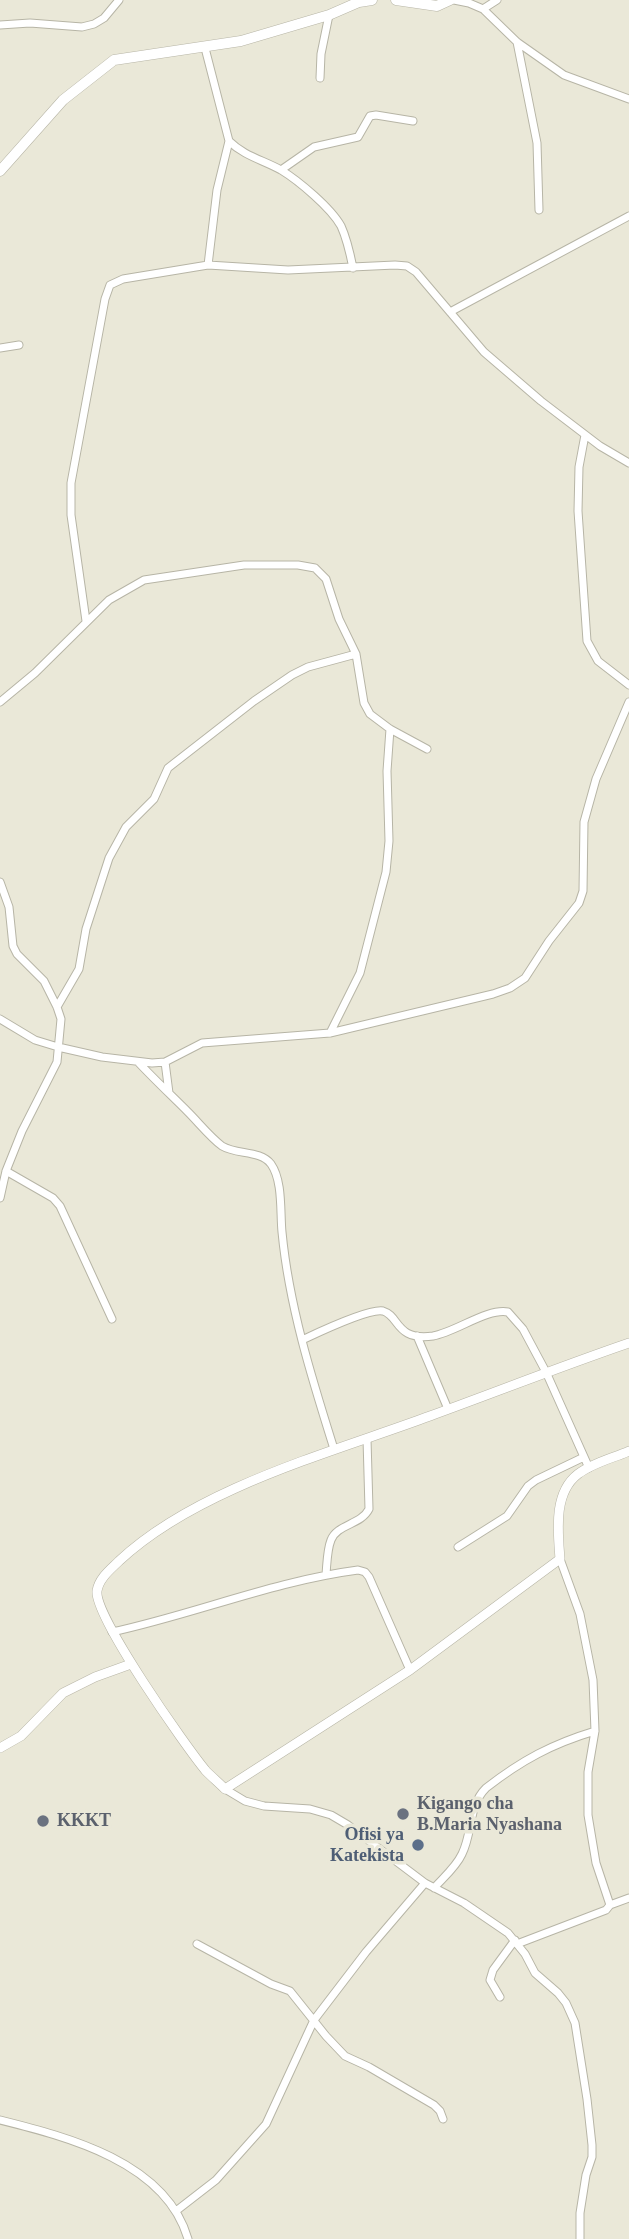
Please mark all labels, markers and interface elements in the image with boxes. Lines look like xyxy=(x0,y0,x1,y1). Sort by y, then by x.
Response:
place label: Kigango cha B.Maria Nyashana xyxy=(417,1793,562,1836)
marker: Kigango cha B.Maria Nyashana xyxy=(395,1806,411,1822)
place label: KKKT xyxy=(57,1810,111,1832)
marker: KKKT xyxy=(35,1813,51,1829)
place label: Ofisi ya Katekista xyxy=(330,1824,404,1867)
marker: Ofisi ya Katekista xyxy=(410,1837,426,1853)

